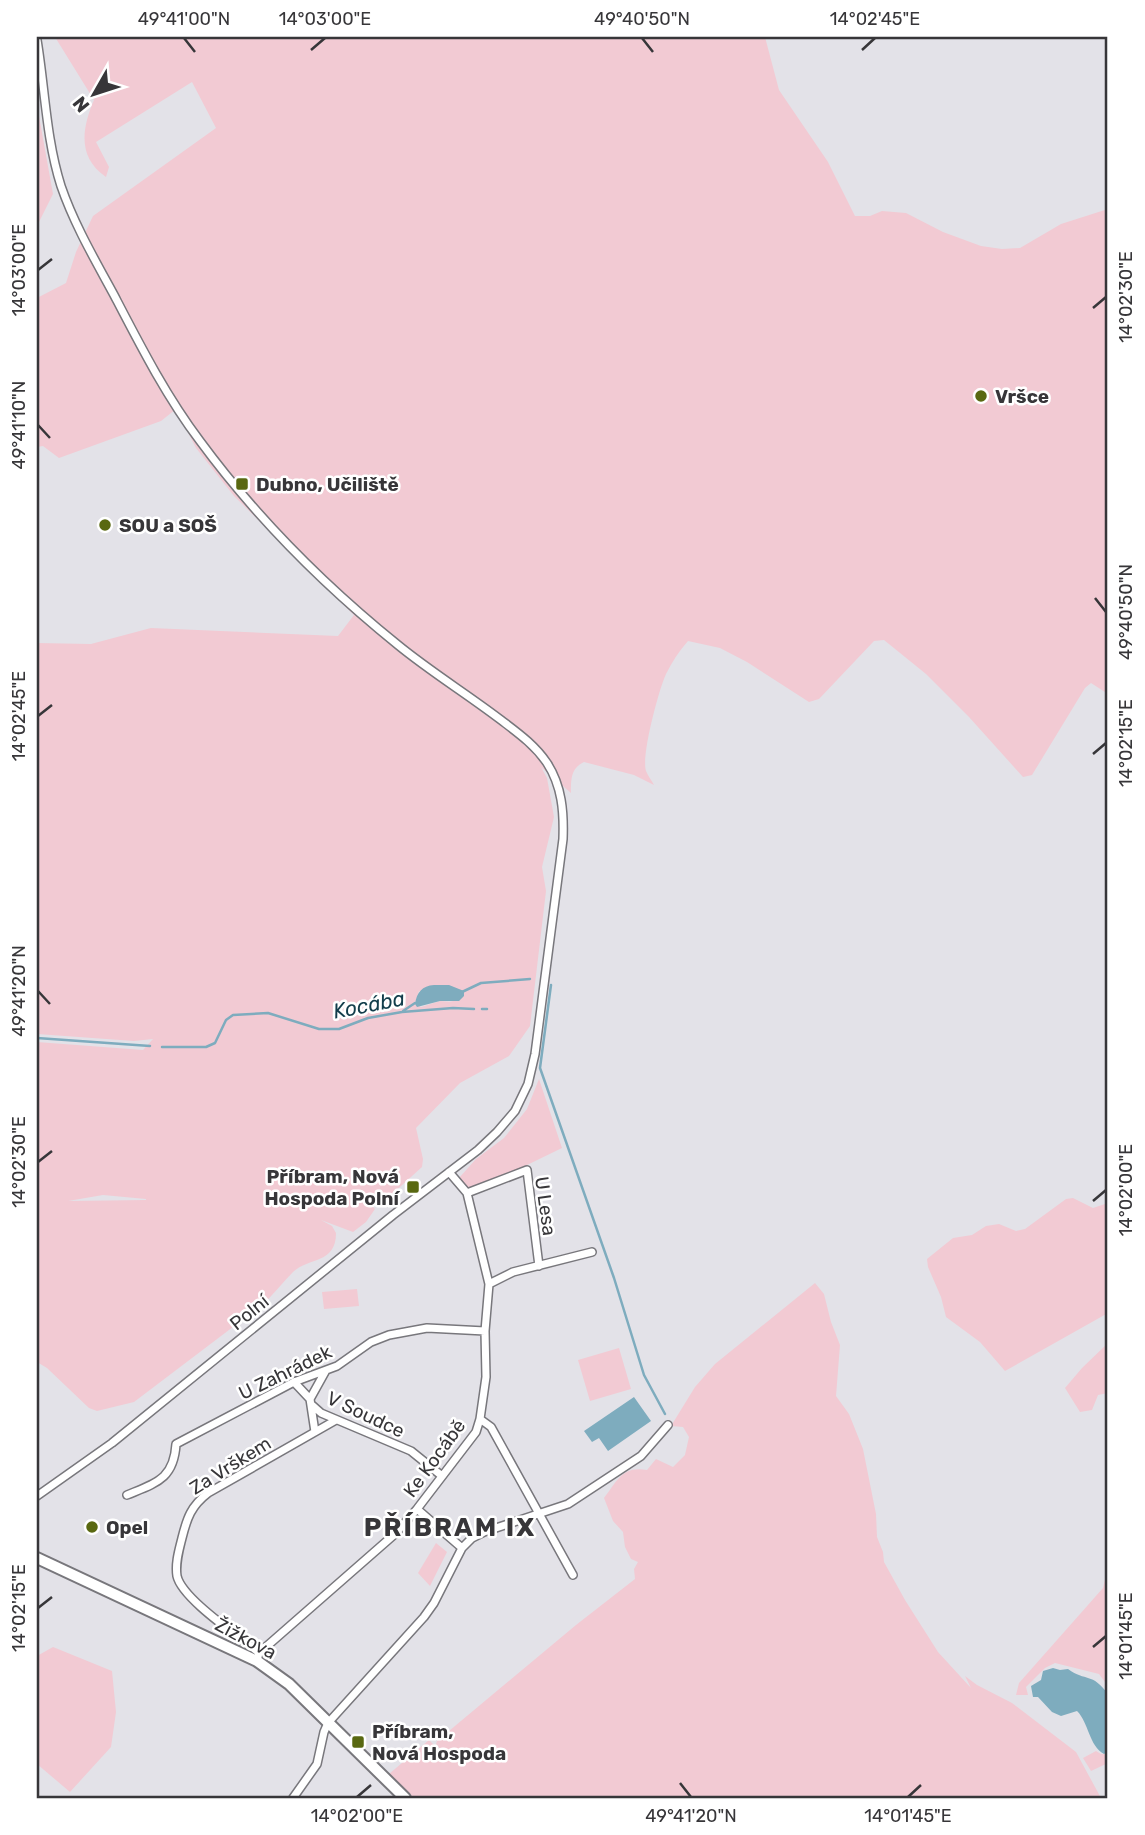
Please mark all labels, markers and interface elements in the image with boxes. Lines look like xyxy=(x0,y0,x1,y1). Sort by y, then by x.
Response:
text: 49°41'00"N xyxy=(138,8,230,30)
text: 14°03'00"E xyxy=(279,8,371,30)
text: 49°40'50"N xyxy=(594,8,690,30)
text: 14°02'45"E xyxy=(830,8,920,30)
north arrow xyxy=(60,60,130,130)
text: N xyxy=(68,92,94,117)
text: 14°03'00"E xyxy=(8,224,30,316)
text: 14°02'30"E xyxy=(1115,251,1137,343)
text: 49°41'10"N xyxy=(8,381,30,469)
place label: Vršce xyxy=(995,385,1049,408)
marker: Vršce xyxy=(973,388,989,404)
place label: Dubno, Učiliště xyxy=(256,473,399,496)
marker: Dubno, Učiliště xyxy=(234,476,250,492)
place label: SOU a SOŠ xyxy=(119,514,217,537)
marker: SOU a SOŠ xyxy=(97,517,113,533)
text: 49°40'50"N xyxy=(1115,564,1137,660)
text: 14°02'45"E xyxy=(8,671,30,761)
text: 14°02'15"E xyxy=(1115,699,1137,787)
text: 49°41'20"N xyxy=(8,945,30,1037)
water label: Kocába xyxy=(331,985,407,1024)
text: 14°02'30"E xyxy=(8,1116,30,1208)
text: 14°02'00"E xyxy=(1115,1144,1137,1236)
place label: Příbram, Nová Hospoda Polní xyxy=(264,1165,401,1210)
street label: U Lesa xyxy=(530,1175,561,1237)
marker: Příbram, Nová Hospoda Polní xyxy=(405,1179,421,1195)
street label: Polní xyxy=(225,1289,275,1335)
street label: U Zahrádek xyxy=(235,1340,336,1405)
street label: V Soudce xyxy=(323,1386,408,1442)
street label: Ke Kocábě xyxy=(398,1415,470,1502)
street label: Za Vrškem xyxy=(185,1431,275,1499)
district label: PŘÍBRAM IX xyxy=(364,1512,536,1543)
place label: Opel xyxy=(106,1516,148,1539)
marker: Opel xyxy=(84,1519,100,1535)
text: 14°02'15"E xyxy=(8,1564,30,1652)
text: 14°01'45"E xyxy=(1115,1592,1137,1680)
street label: Žižkova xyxy=(211,1613,280,1664)
place label: Příbram, Nová Hospoda xyxy=(372,1720,506,1765)
marker: Příbram, Nová Hospoda xyxy=(350,1734,366,1750)
text: 14°02'00"E xyxy=(311,1805,403,1827)
text: 49°41'20"N xyxy=(645,1805,737,1827)
text: 14°01'45"E xyxy=(864,1805,952,1827)

